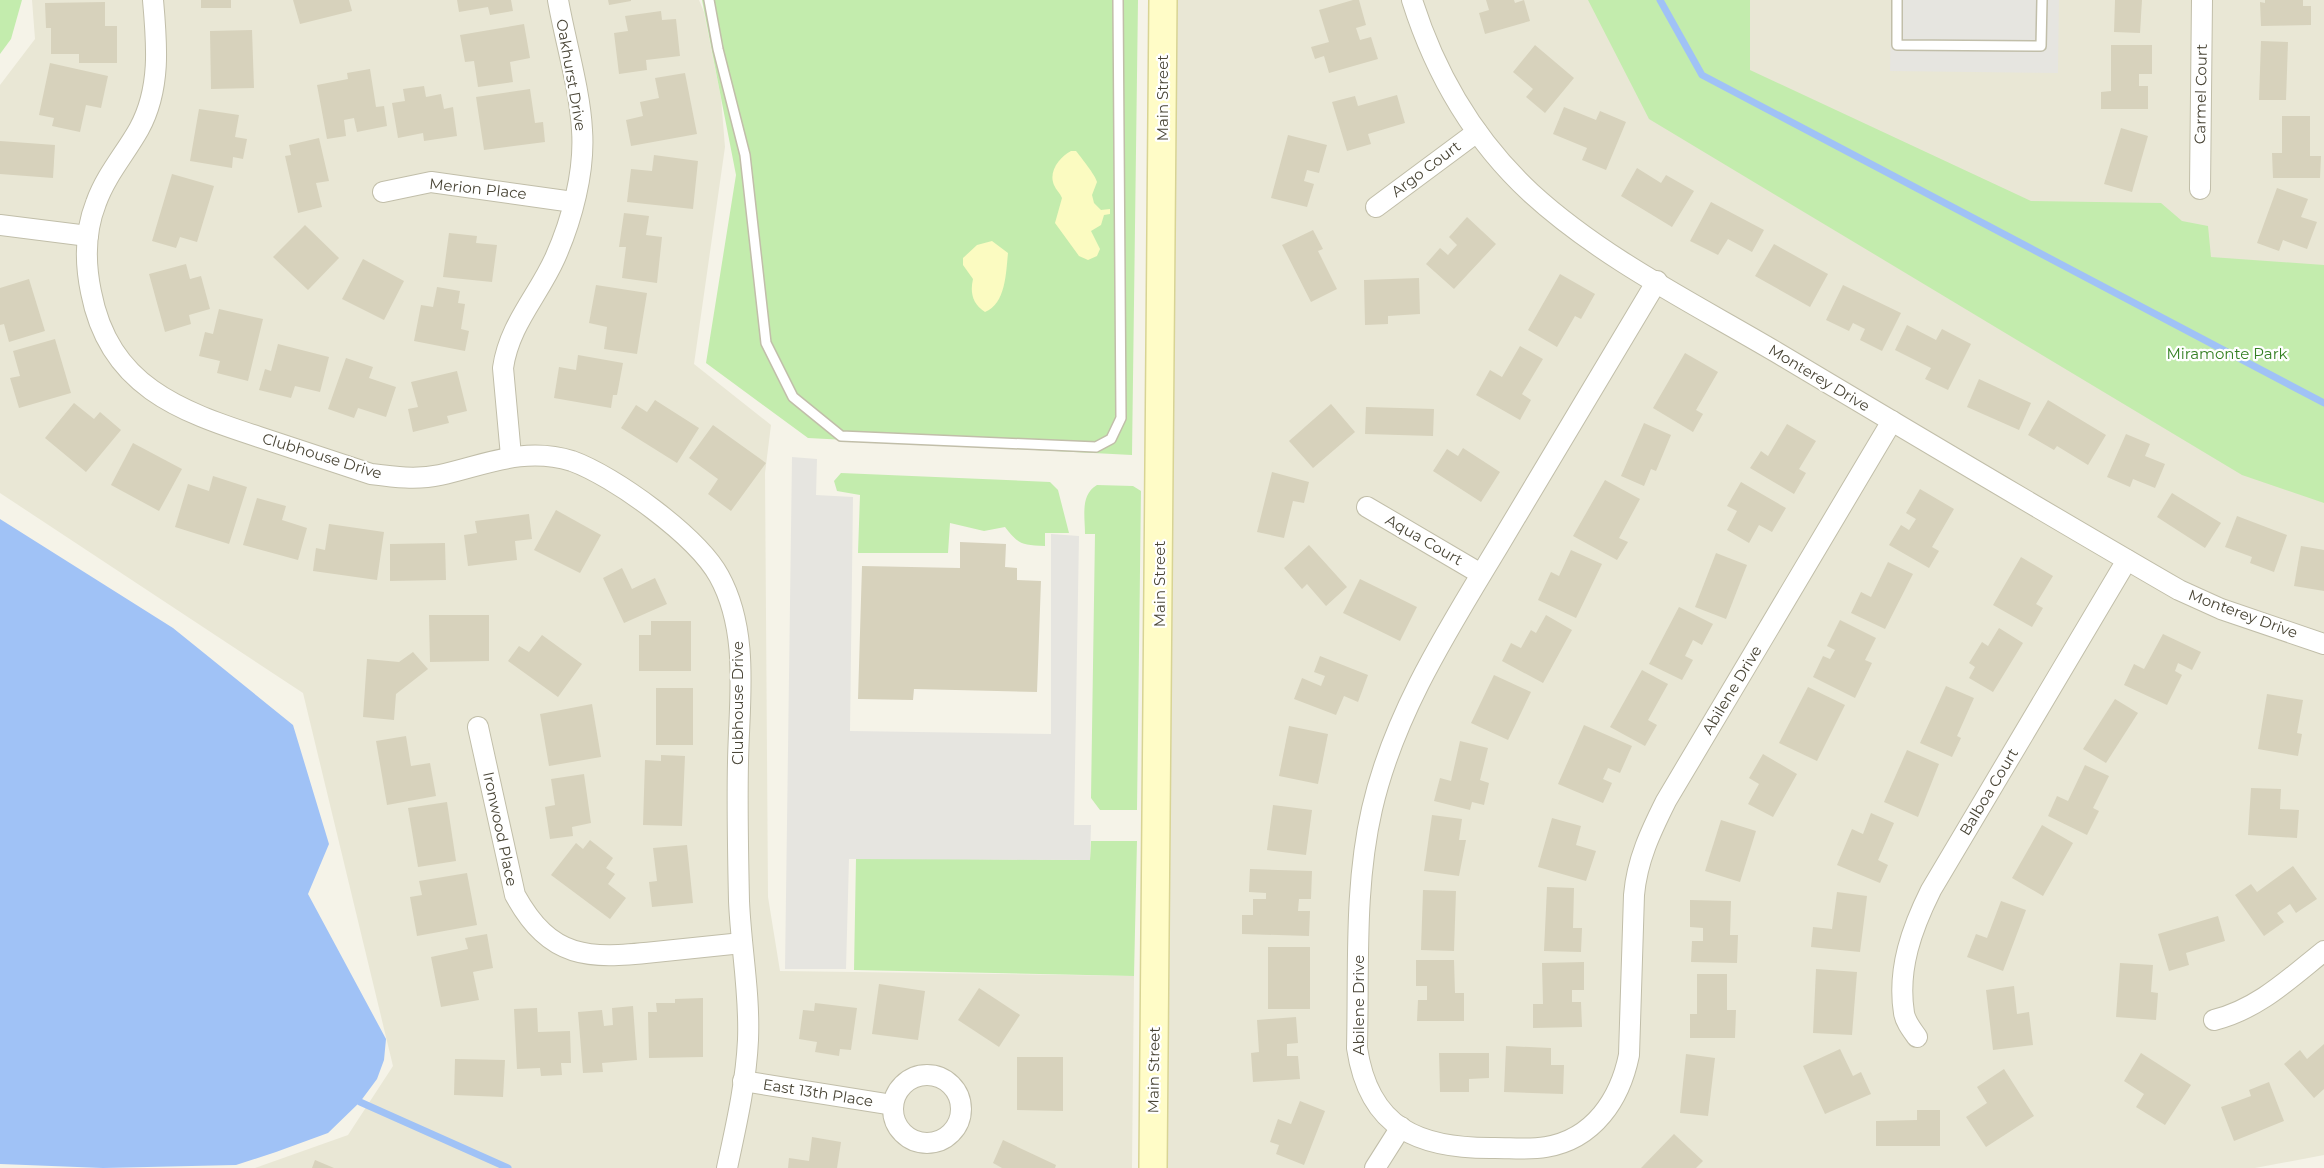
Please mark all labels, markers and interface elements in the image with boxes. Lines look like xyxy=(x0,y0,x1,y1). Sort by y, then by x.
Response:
street label: Oakhurst Drive xyxy=(552,17,591,132)
street label: Carmel Court xyxy=(2190,44,2211,144)
street label: Main Street xyxy=(1153,55,1172,141)
street label: Argo Court xyxy=(1387,136,1464,201)
street label: Merion Place xyxy=(428,174,528,203)
street label: Monterey Drive xyxy=(1765,340,1873,415)
park label: Miramonte Park xyxy=(2166,344,2288,363)
street label: Clubhouse Drive xyxy=(260,428,384,483)
street label: Aqua Court xyxy=(1382,510,1466,569)
street label: Main Street xyxy=(1150,541,1169,627)
street label: Monterey Drive xyxy=(2186,585,2300,642)
street label: Clubhouse Drive xyxy=(728,641,747,765)
street label: Abilene Drive xyxy=(1698,642,1766,738)
street label: Balboa Court xyxy=(1955,745,2022,839)
street label: Ironwood Place xyxy=(479,770,522,888)
street label: Abilene Drive xyxy=(1349,955,1368,1055)
street label: Main Street xyxy=(1143,1027,1164,1113)
street label: East 13th Place xyxy=(762,1074,874,1111)

